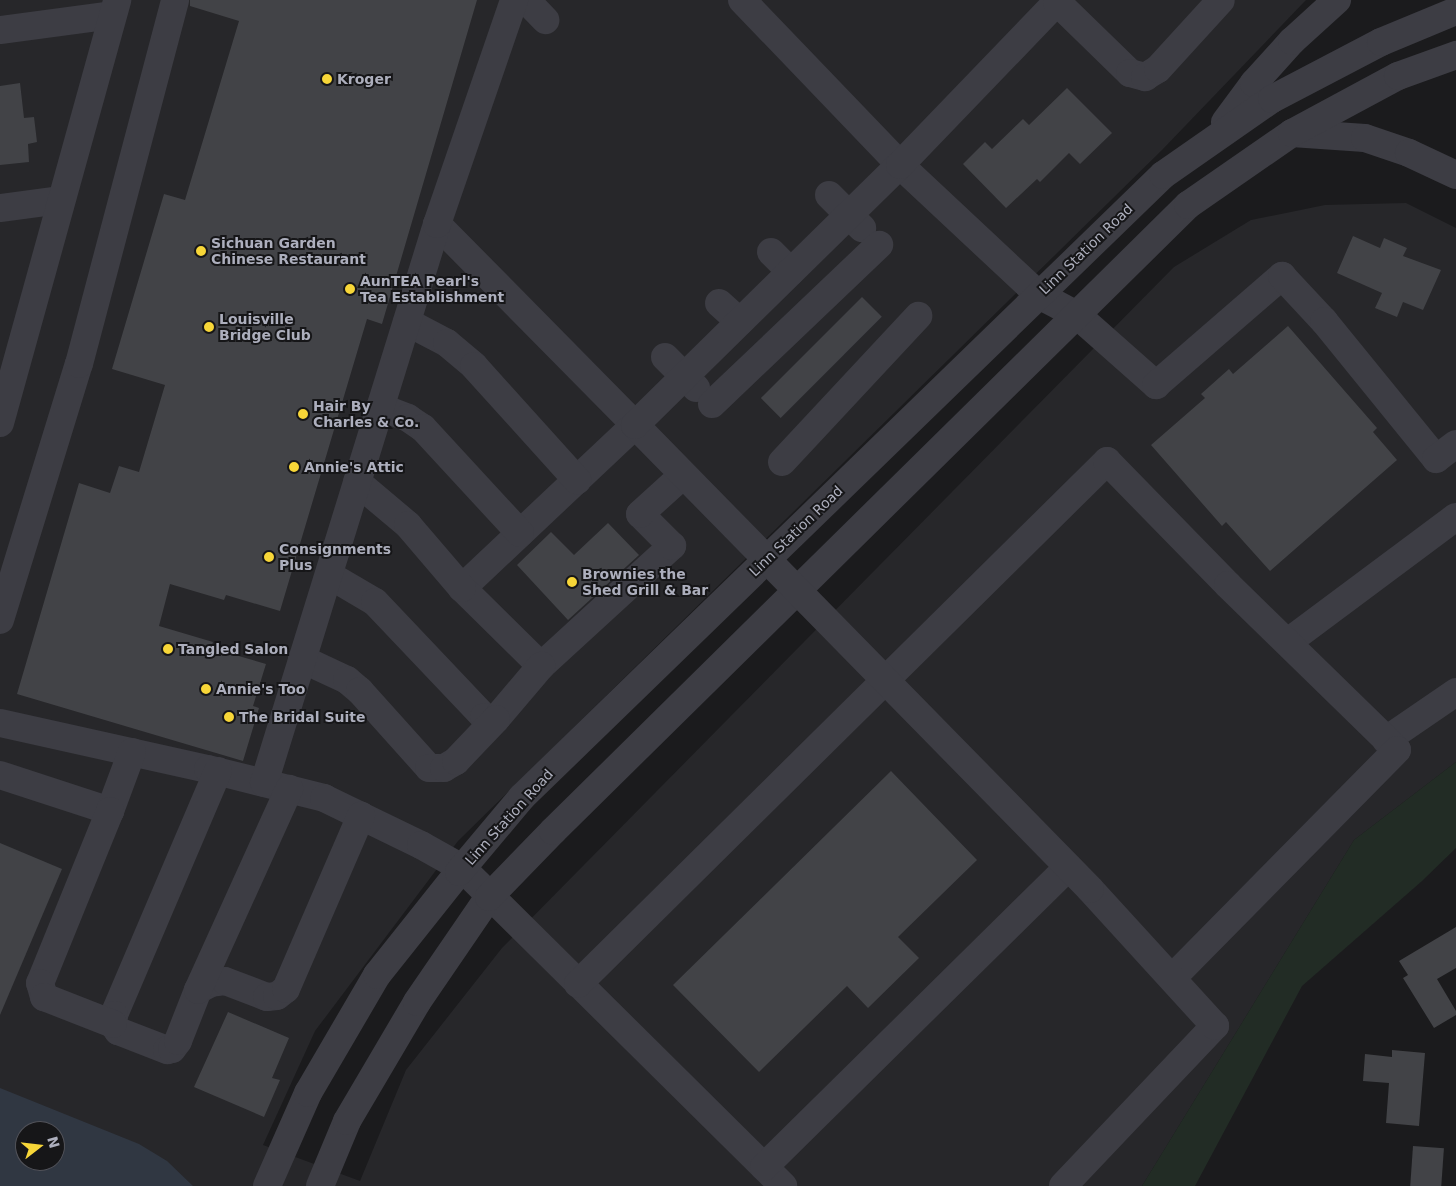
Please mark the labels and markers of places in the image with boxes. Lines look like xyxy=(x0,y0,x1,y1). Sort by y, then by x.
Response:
place label: Kroger xyxy=(337,71,391,87)
marker: Kroger xyxy=(321,73,333,85)
place label: Sichuan Garden Chinese Restaurant xyxy=(211,235,366,268)
marker: Sichuan Garden Chinese Restaurant xyxy=(195,245,207,257)
place label: AunTEA Pearl's Tea Establishment xyxy=(360,273,504,306)
marker: AunTEA Pearl's Tea Establishment xyxy=(344,283,356,295)
place label: Louisville Bridge Club xyxy=(219,311,311,344)
marker: Louisville Bridge Club xyxy=(203,321,215,333)
place label: Hair By Charles & Co. xyxy=(313,398,419,431)
marker: Hair By Charles & Co. xyxy=(297,408,309,420)
place label: Annie's Attic xyxy=(304,459,404,475)
marker: Annie's Attic xyxy=(288,461,300,473)
place label: Consignments Plus xyxy=(279,541,391,574)
marker: Consignments Plus xyxy=(263,551,275,563)
place label: Brownies the Shed Grill & Bar xyxy=(582,566,708,598)
marker: Brownies the Shed Grill & Bar xyxy=(566,576,578,588)
place label: Tangled Salon xyxy=(178,641,288,657)
marker: Tangled Salon xyxy=(162,643,174,655)
place label: Annie's Too xyxy=(216,681,305,697)
marker: Annie's Too xyxy=(200,683,212,695)
place label: The Bridal Suite xyxy=(239,709,365,725)
marker: The Bridal Suite xyxy=(223,711,235,723)

